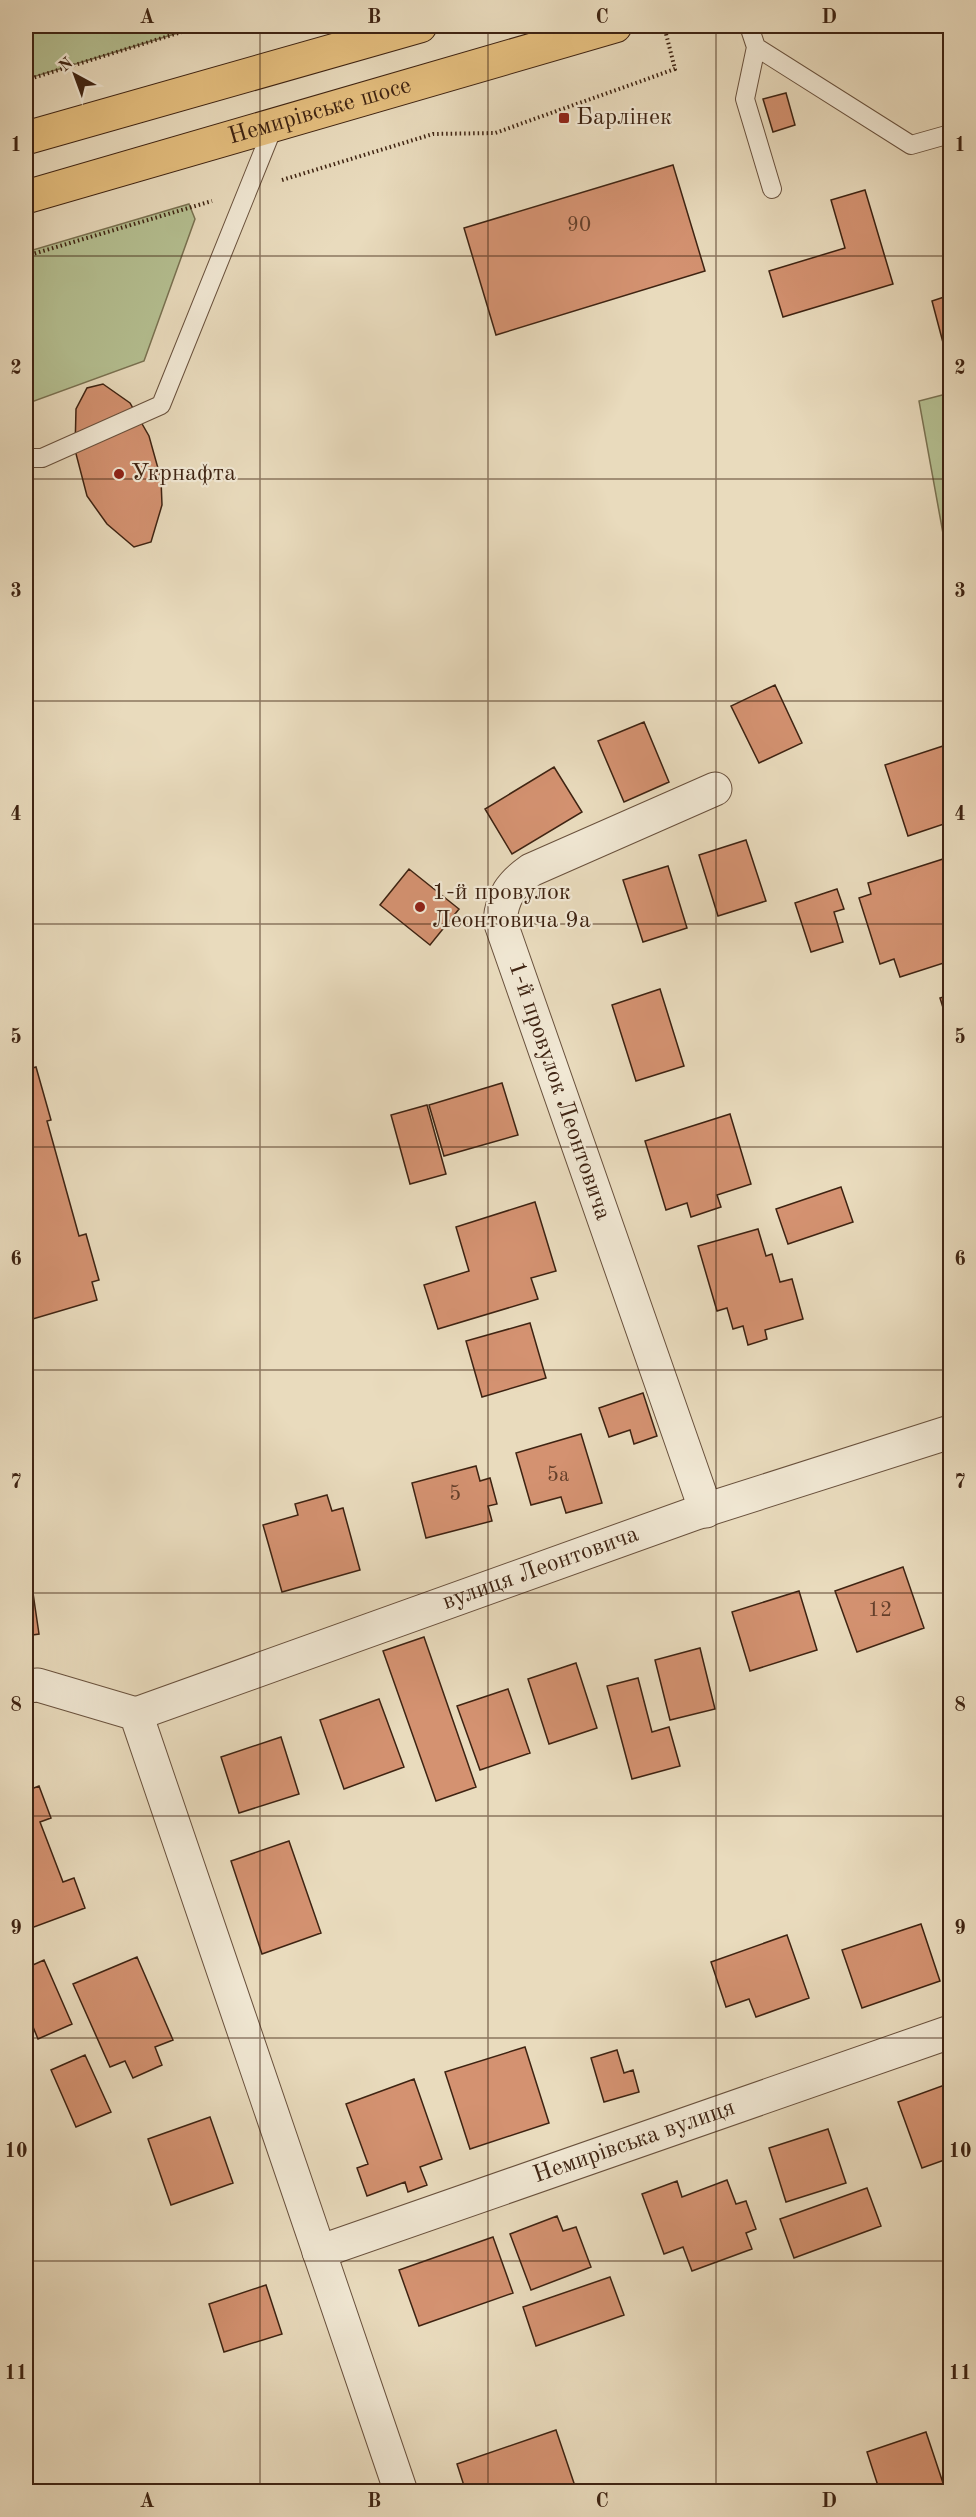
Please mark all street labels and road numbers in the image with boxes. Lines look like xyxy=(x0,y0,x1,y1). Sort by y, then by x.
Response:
street label: Немирівське шосе xyxy=(226,74,414,150)
street label: 1-й провулок Леонтовича xyxy=(503,959,615,1224)
street label: вулиця Леонтовича xyxy=(439,1522,642,1615)
street label: Немирівська вулиця xyxy=(530,2096,738,2188)

